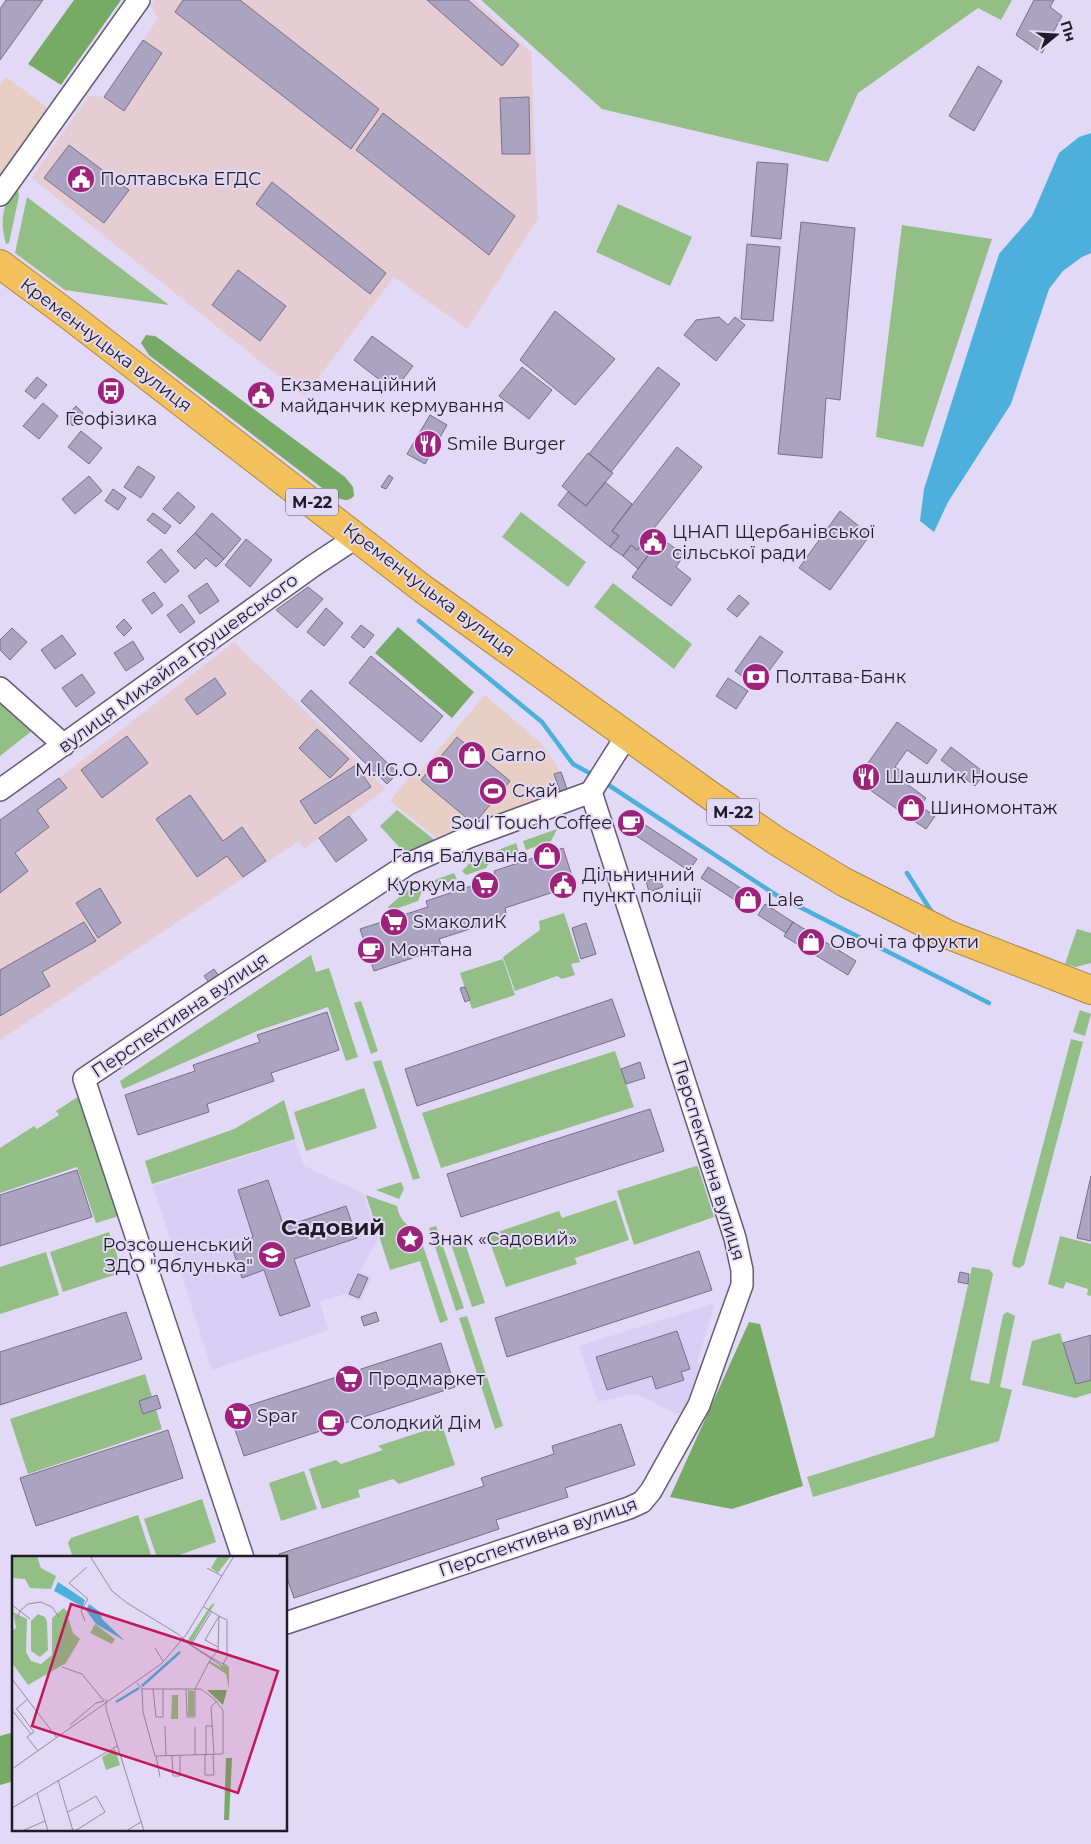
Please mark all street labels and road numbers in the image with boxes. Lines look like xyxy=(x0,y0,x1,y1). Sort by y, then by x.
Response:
street label: Кременчуцька вулиця xyxy=(16,273,196,417)
road number: М-22 xyxy=(286,488,338,516)
street label: Кременчуцька вулиця xyxy=(339,518,519,662)
street label: вулиця Михайла Грушевського xyxy=(54,569,302,757)
road number: М-22 xyxy=(707,799,759,826)
street label: Перспективна вулиця xyxy=(87,948,273,1082)
street label: Перспективна вулиця xyxy=(668,1057,750,1263)
street label: Перспективна вулиця xyxy=(436,1493,640,1581)

